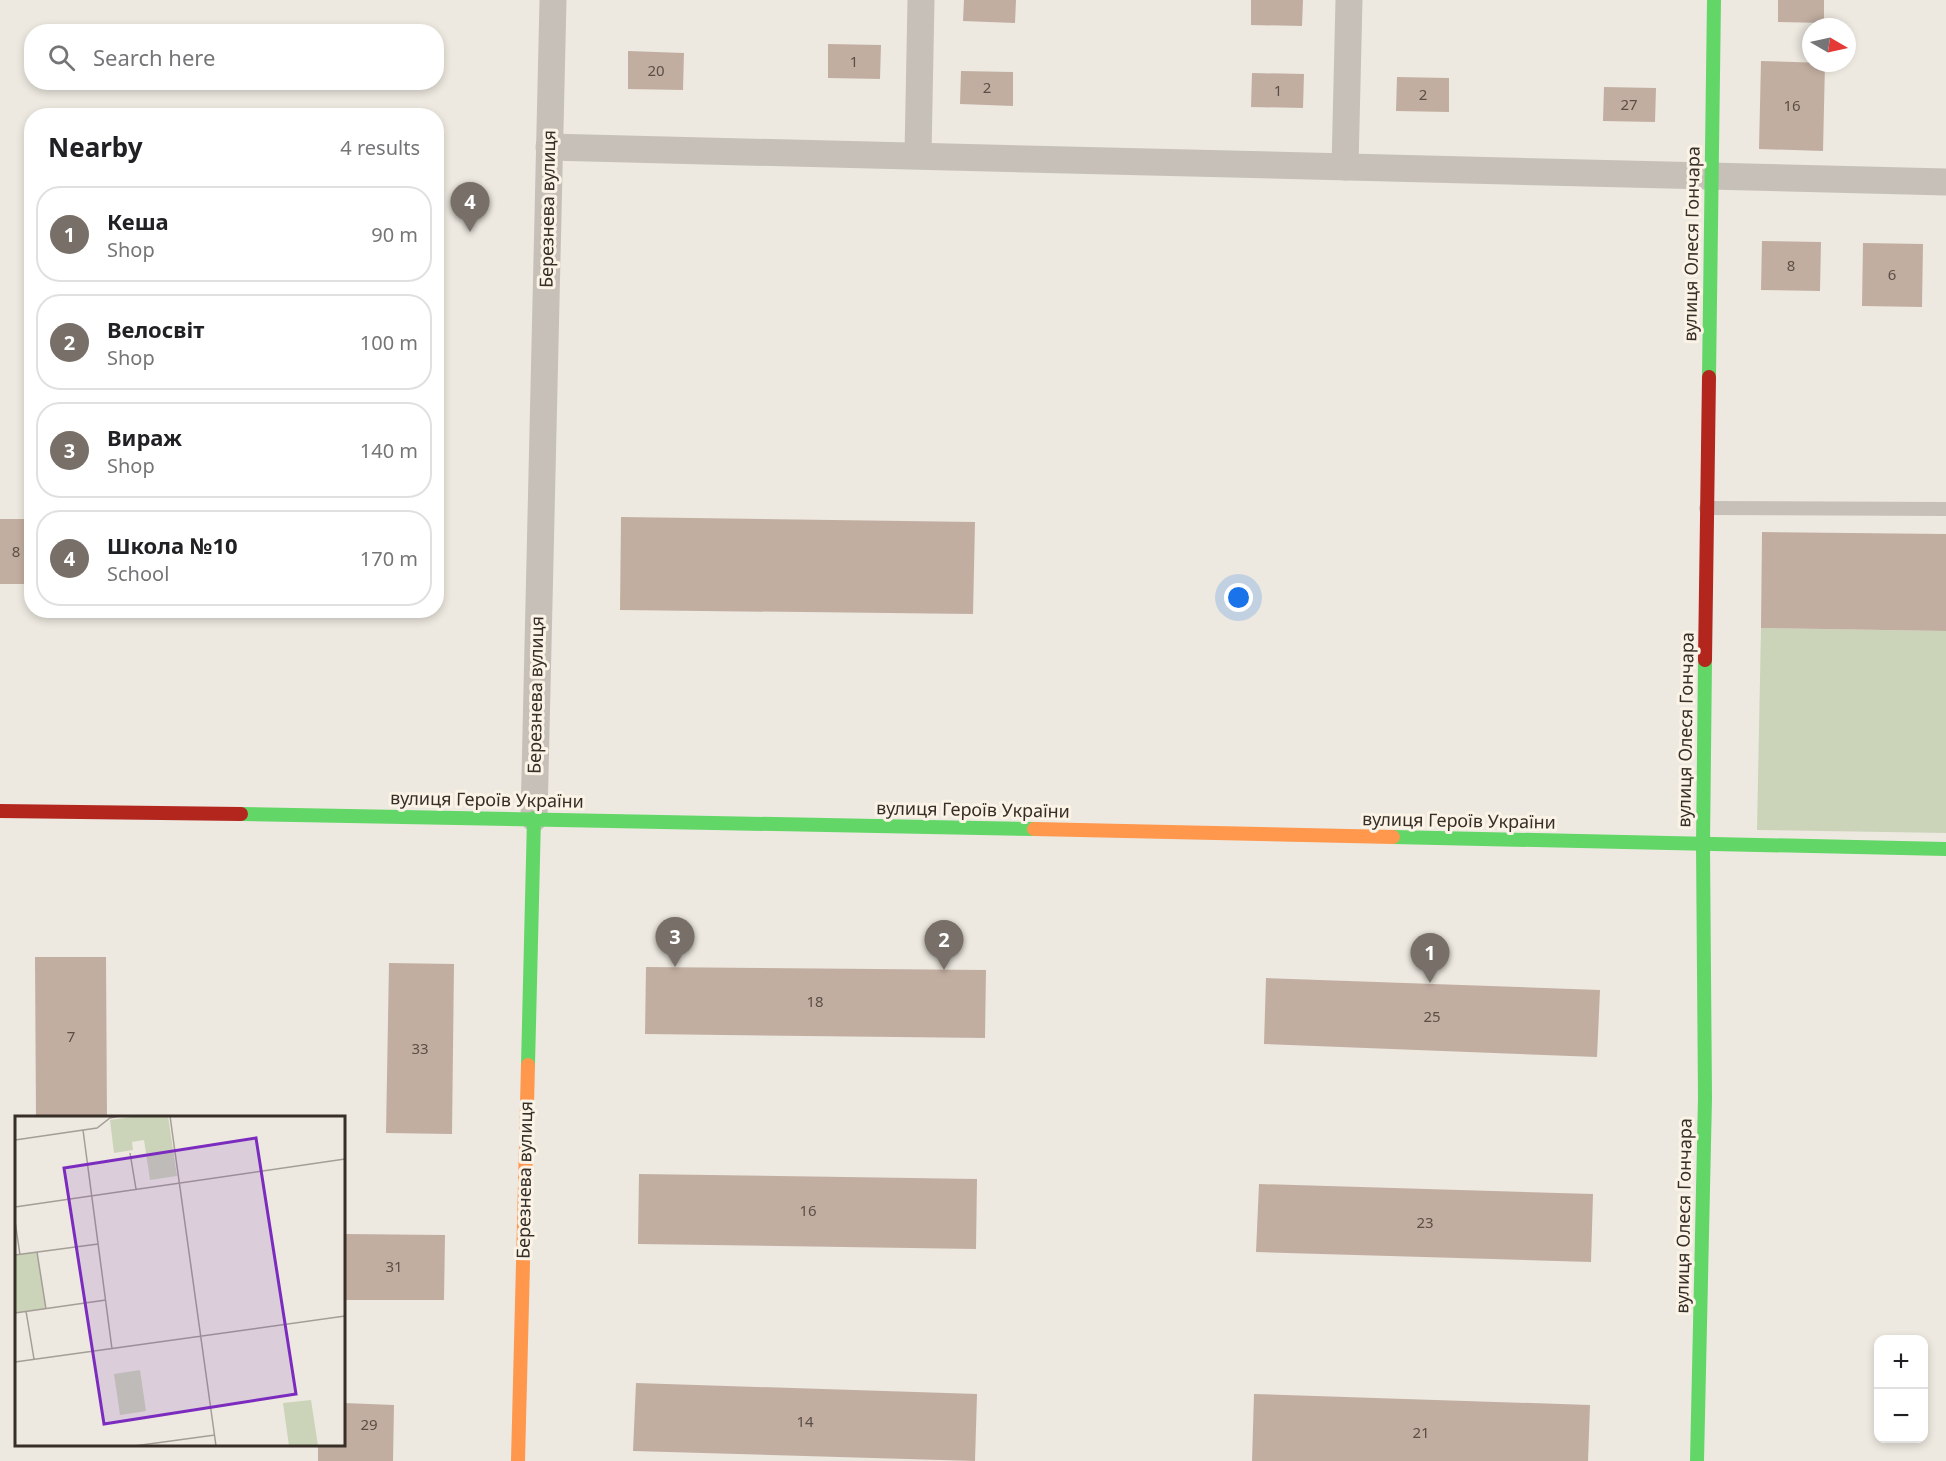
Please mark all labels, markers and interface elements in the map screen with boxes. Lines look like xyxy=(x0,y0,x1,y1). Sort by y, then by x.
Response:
north arrow xyxy=(1802,18,1856,72)
search box xyxy=(24,24,444,90)
icon: search xyxy=(45,41,78,74)
text: Search here xyxy=(93,42,215,72)
house number: 1 xyxy=(850,51,858,71)
house number: 20 xyxy=(647,60,665,80)
house number: 2 xyxy=(983,77,991,97)
house number: 1 xyxy=(1274,80,1282,100)
house number: 2 xyxy=(1419,84,1427,104)
house number: 27 xyxy=(1620,94,1638,114)
house number: 16 xyxy=(1783,95,1801,115)
text: Nearby xyxy=(48,129,143,165)
street label: Березнева вулиця xyxy=(534,130,560,288)
text: 4 results xyxy=(340,134,420,161)
street label: вулиця Олеся Гончара xyxy=(1677,146,1705,342)
pin: 4 xyxy=(450,182,490,232)
text: Кеша xyxy=(107,206,169,236)
text: 1 xyxy=(64,221,75,248)
text: 90 m xyxy=(371,221,418,248)
text: Shop xyxy=(107,236,155,263)
house number: 8 xyxy=(1787,255,1795,275)
house number: 6 xyxy=(1888,264,1896,284)
text: Велосвіт xyxy=(107,314,204,344)
text: 2 xyxy=(64,329,75,356)
text: 100 m xyxy=(360,329,418,356)
text: Shop xyxy=(107,344,155,371)
text: Вираж xyxy=(107,422,182,452)
text: 3 xyxy=(64,437,75,464)
text: 140 m xyxy=(360,437,418,464)
text: Shop xyxy=(107,452,155,479)
text: Школа №10 xyxy=(107,530,238,560)
house number: 8 xyxy=(12,541,20,561)
text: 4 xyxy=(64,545,75,572)
text: 170 m xyxy=(360,545,418,572)
text: School xyxy=(107,560,169,587)
your location xyxy=(1224,583,1253,612)
street label: Березнева вулиця xyxy=(522,616,548,774)
street label: вулиця Олеся Гончара xyxy=(1671,632,1699,828)
street label: вулиця Героїв України xyxy=(390,785,584,813)
street label: вулиця Героїв України xyxy=(876,795,1070,823)
street label: вулиця Героїв України xyxy=(1362,806,1556,834)
pin: 3 xyxy=(656,918,694,967)
pin: 2 xyxy=(924,920,964,970)
pin: 1 xyxy=(1410,934,1450,983)
house number: 18 xyxy=(806,991,824,1011)
house number: 25 xyxy=(1423,1006,1441,1026)
house number: 7 xyxy=(67,1026,75,1046)
house number: 33 xyxy=(411,1038,429,1058)
street label: Березнева вулиця xyxy=(511,1101,537,1259)
inset map xyxy=(15,1116,345,1446)
street label: вулиця Олеся Гончара xyxy=(1669,1118,1697,1314)
house number: 16 xyxy=(799,1200,817,1220)
house number: 23 xyxy=(1416,1212,1434,1232)
house number: 31 xyxy=(385,1256,403,1276)
map controls xyxy=(1874,1335,1928,1443)
button: + xyxy=(1874,1335,1928,1389)
button: − xyxy=(1874,1389,1928,1443)
house number: 14 xyxy=(796,1411,814,1431)
house number: 29 xyxy=(360,1414,378,1434)
house number: 21 xyxy=(1412,1422,1430,1442)

